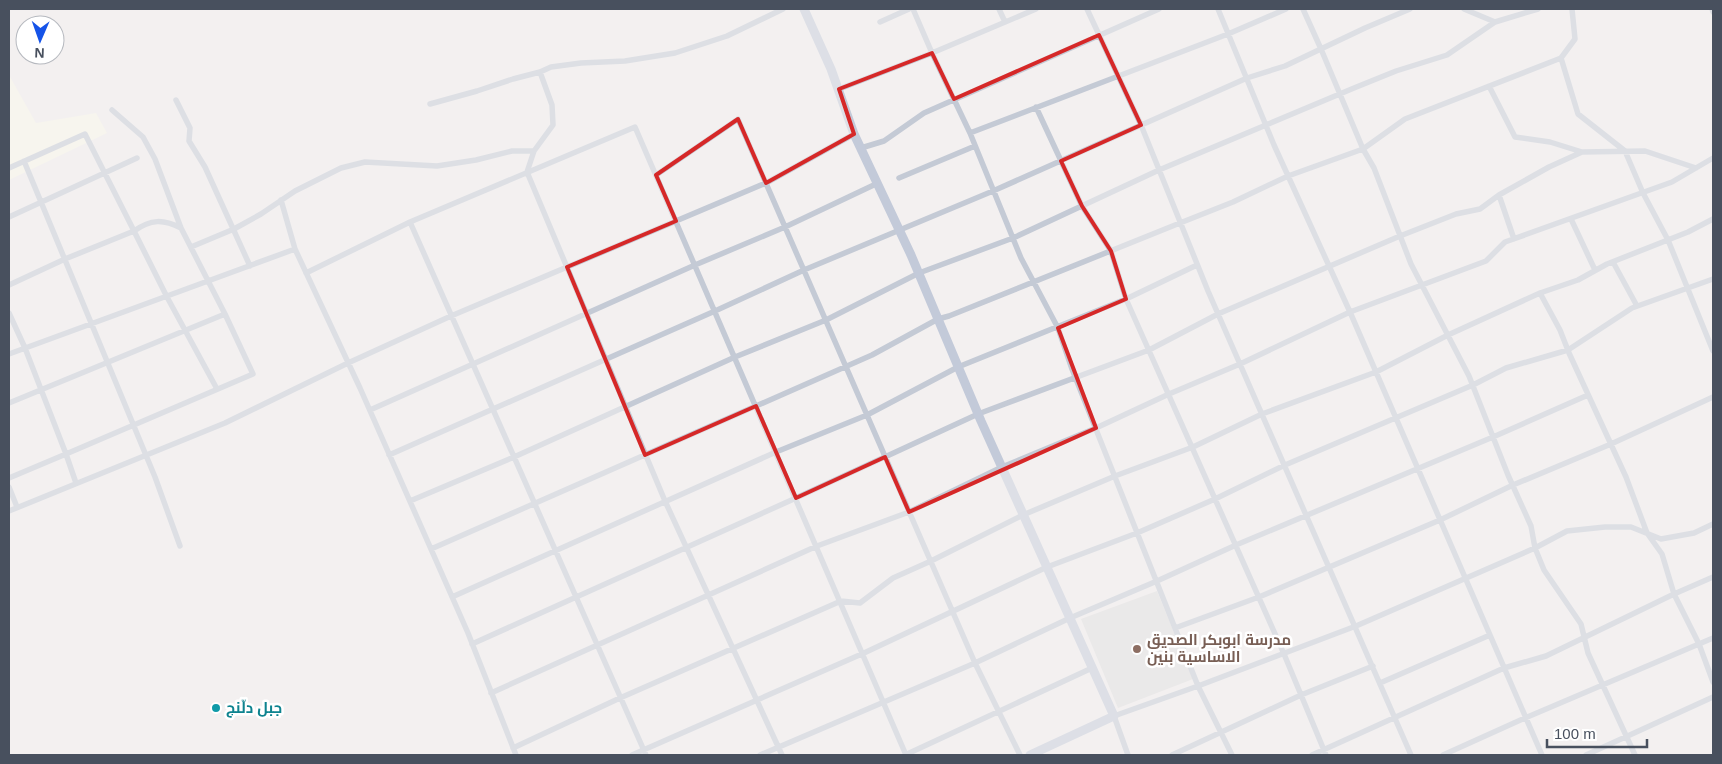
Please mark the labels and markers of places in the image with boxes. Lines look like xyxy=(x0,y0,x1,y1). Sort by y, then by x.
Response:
place label: مدرسة ابوبكر الصديق الاساسية بنين xyxy=(1147,631,1291,666)
marker: مدرسة ابوبكر الصديق الاساسية بنين xyxy=(1131,643,1143,655)
place label: جبل دلّنج xyxy=(226,699,282,718)
marker: جبل دلّنج xyxy=(210,702,222,714)

